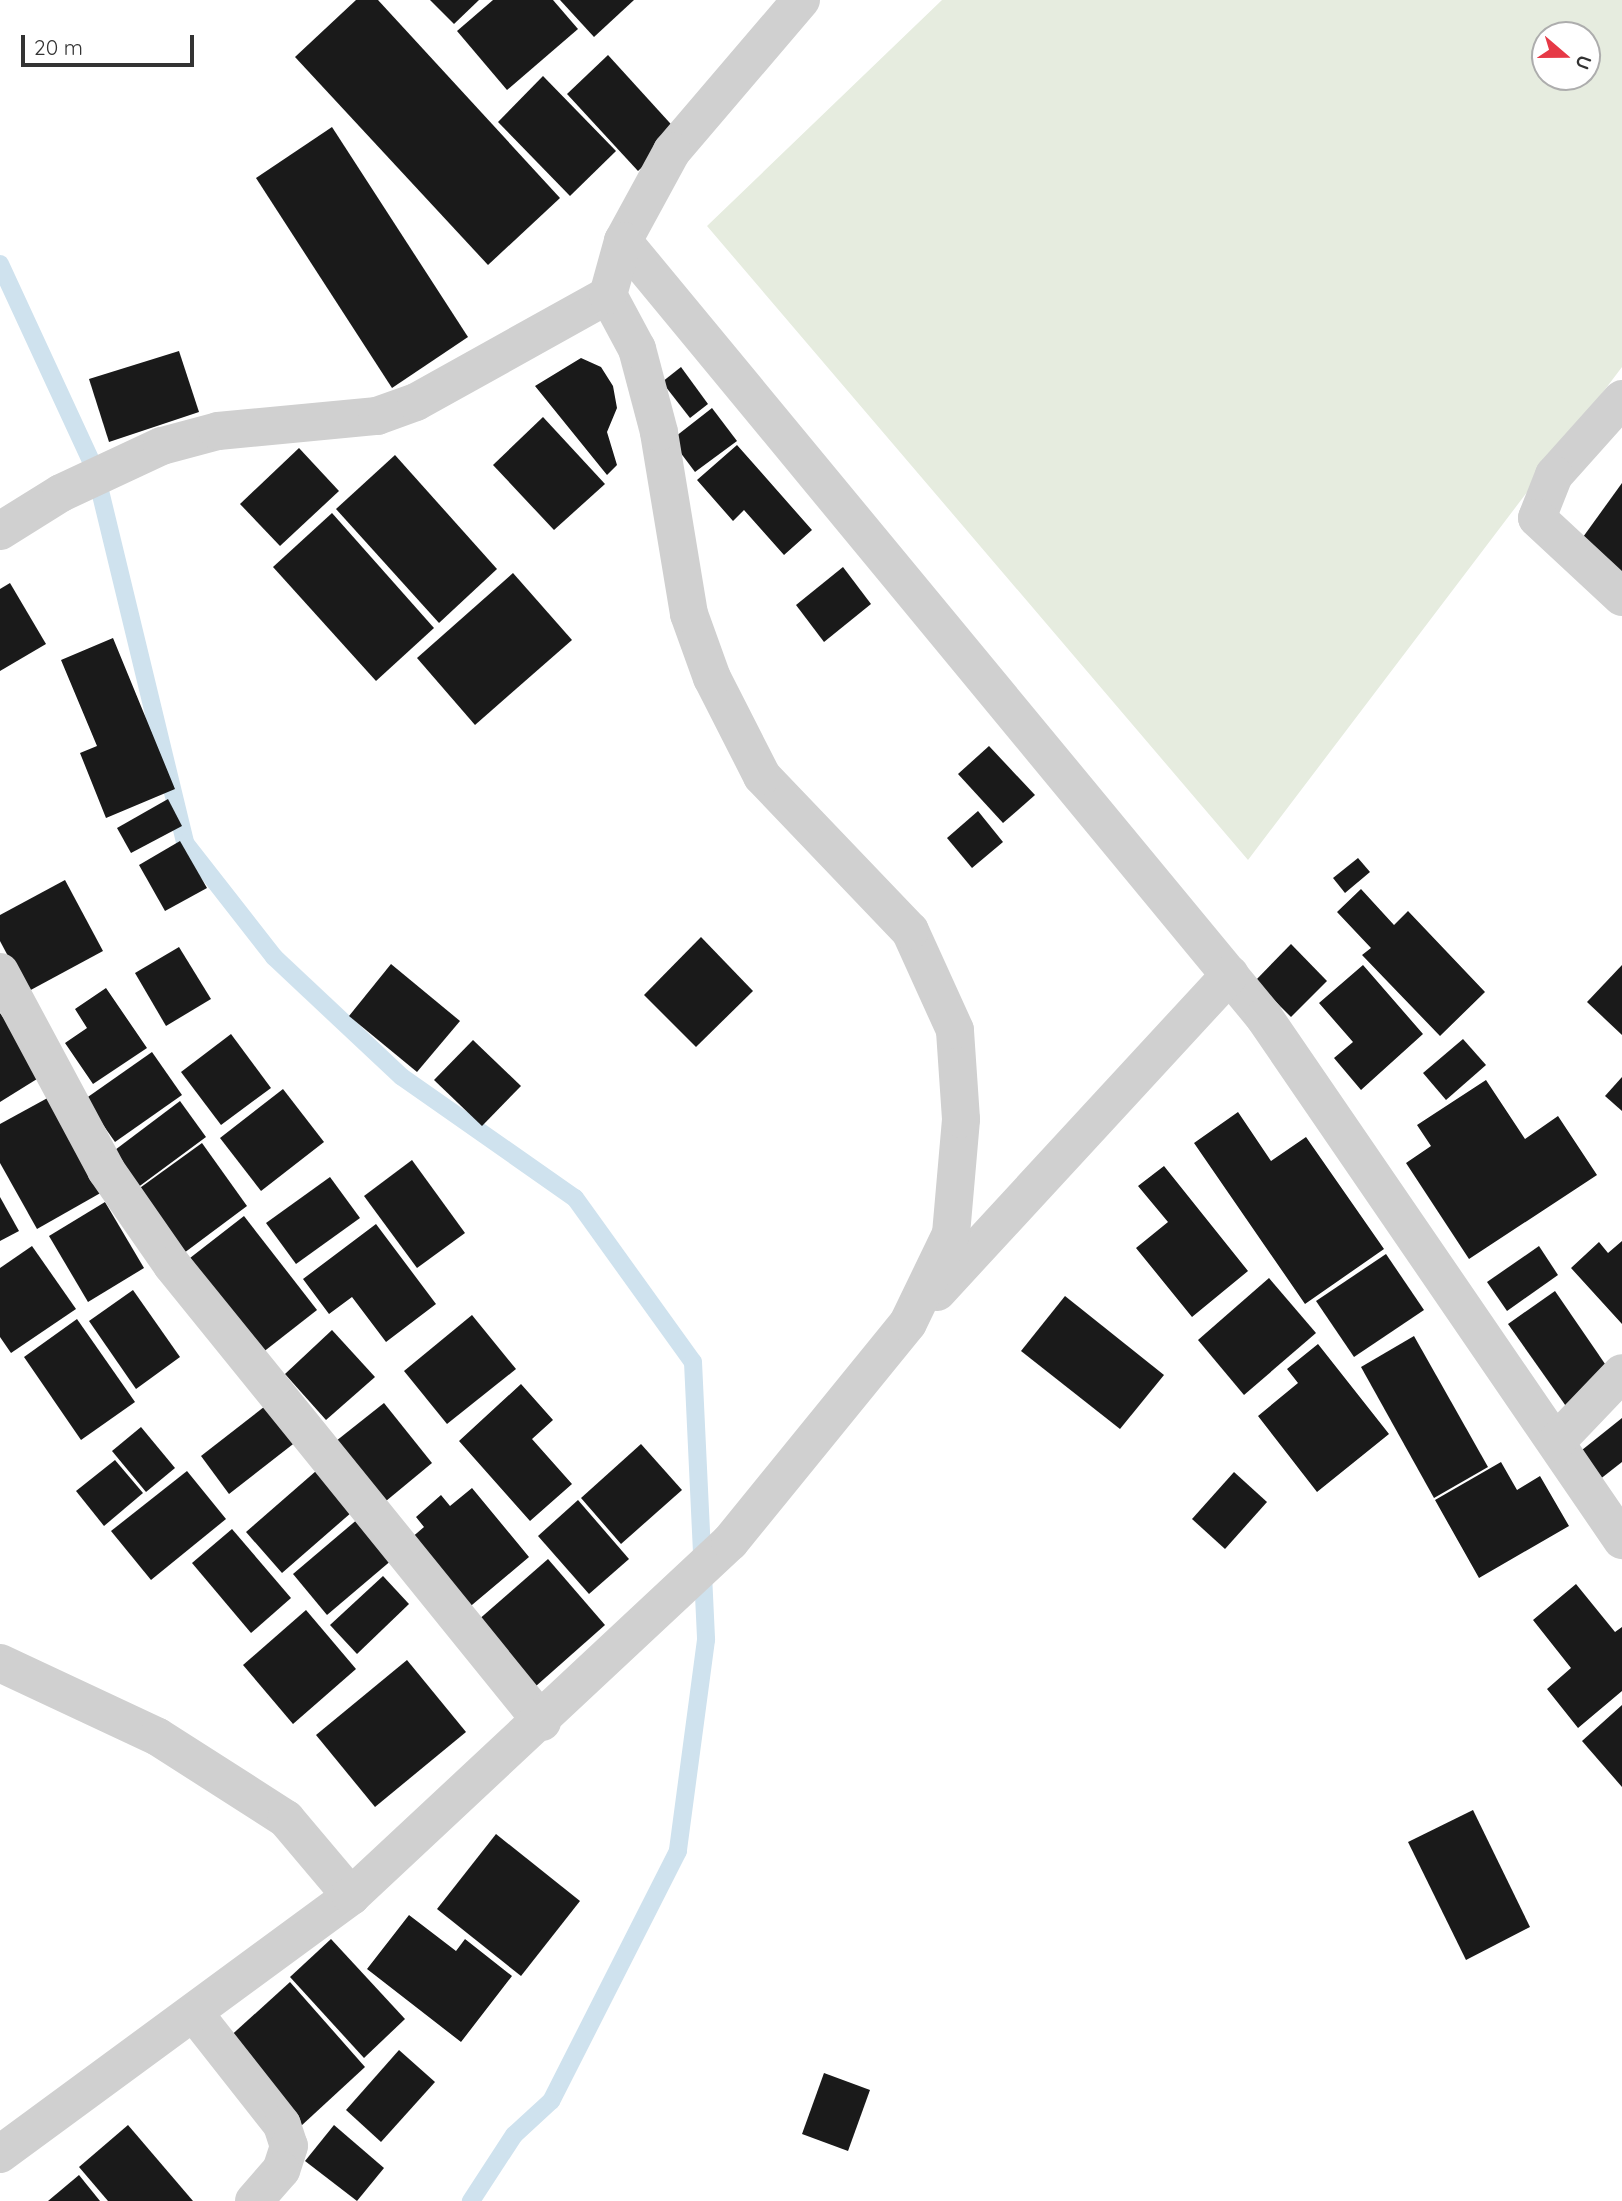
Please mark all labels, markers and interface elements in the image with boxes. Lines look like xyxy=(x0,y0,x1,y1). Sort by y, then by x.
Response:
scale bar xyxy=(24,21,198,65)
north arrow xyxy=(1531,21,1601,91)
text: 20 m xyxy=(34,34,83,60)
text: U xyxy=(1570,52,1597,73)

